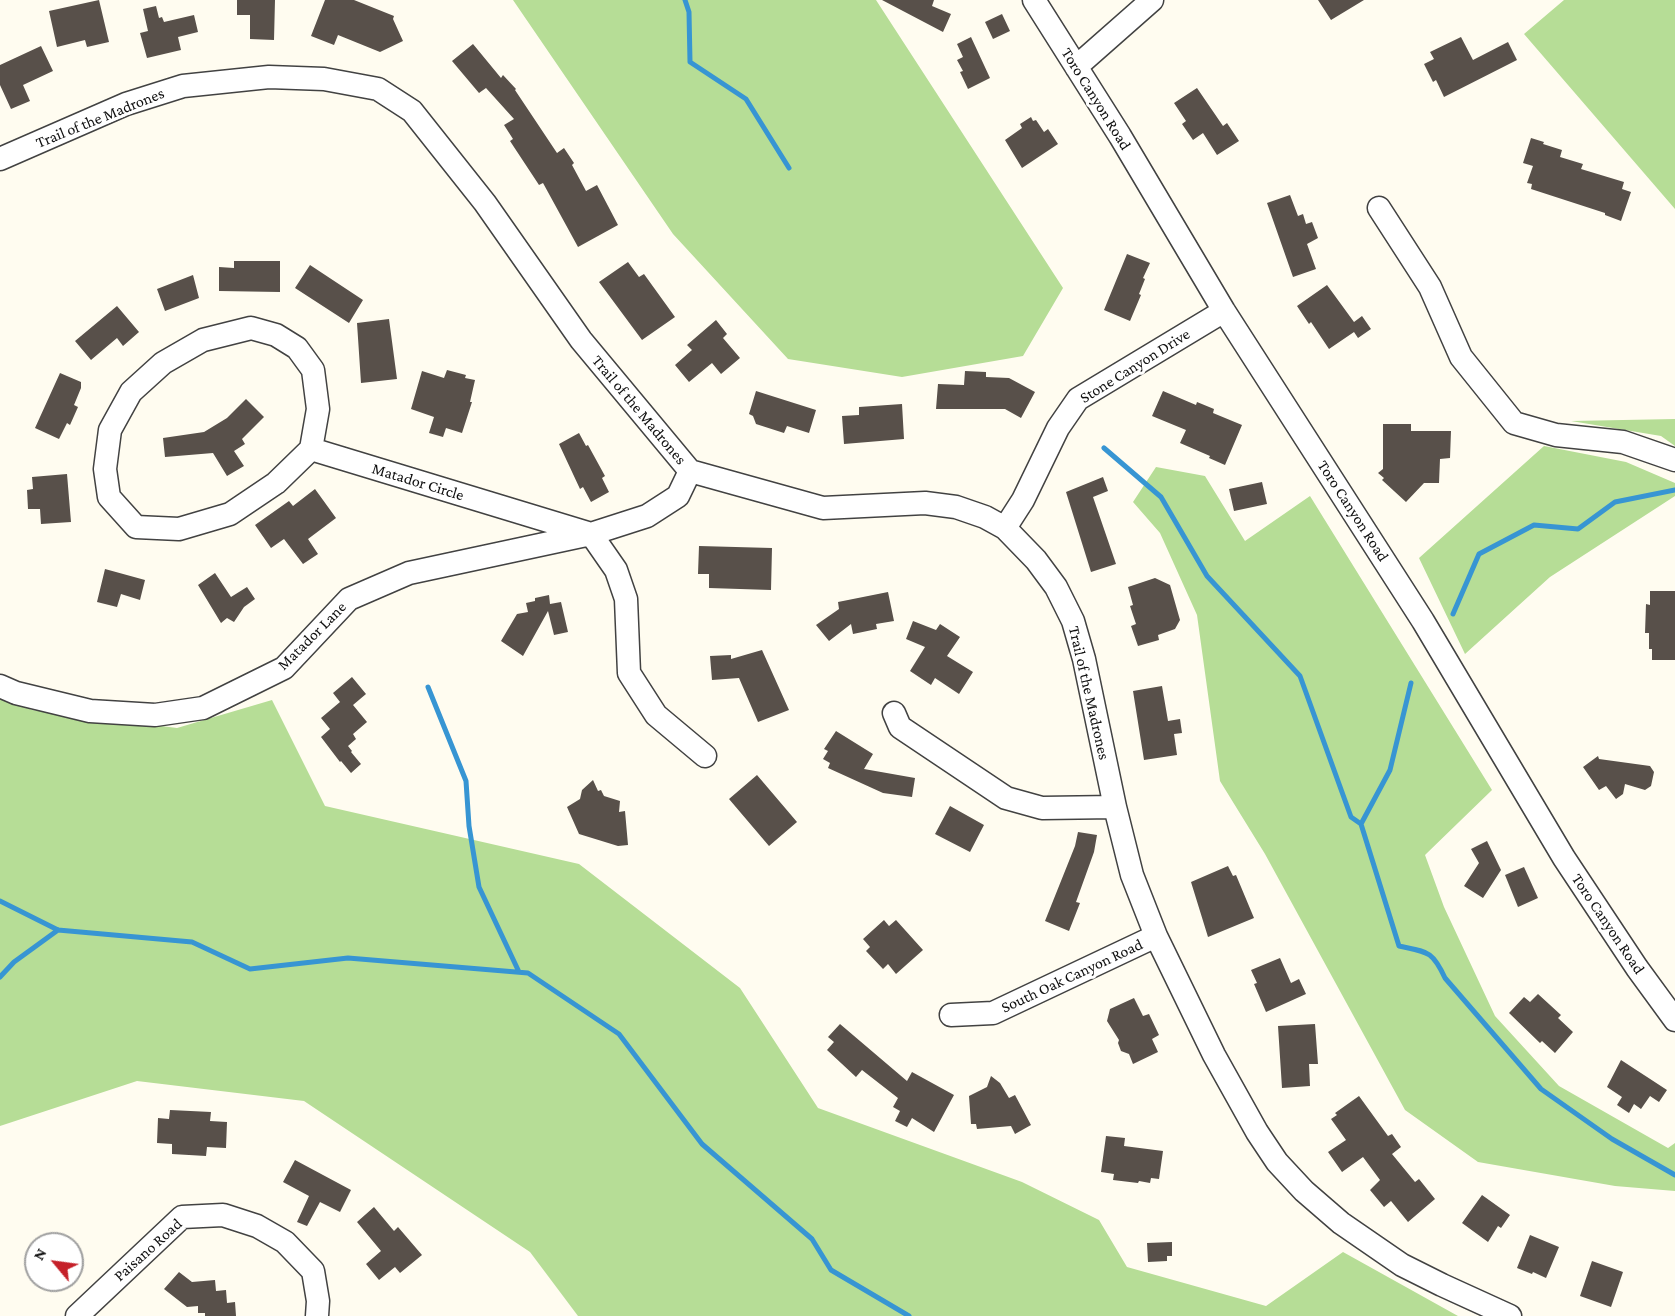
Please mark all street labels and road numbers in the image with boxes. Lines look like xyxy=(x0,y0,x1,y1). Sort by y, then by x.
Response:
street label: Toro Canyon Road xyxy=(1057,44,1135,154)
street label: Trail of the Madrones xyxy=(33,83,167,153)
street label: Stone Canyon Drive xyxy=(1076,324,1194,408)
street label: Trail of the Madrones xyxy=(588,351,690,469)
street label: Toro Canyon Road xyxy=(1313,457,1393,565)
street label: Matador Circle xyxy=(370,459,466,505)
street label: Matador Lane xyxy=(274,598,350,674)
street label: Trail of the Madrones xyxy=(1064,624,1114,762)
street label: Toro Canyon Road xyxy=(1567,870,1649,978)
street label: South Oak Canyon Road xyxy=(998,935,1146,1017)
street label: Paisano Road xyxy=(110,1214,186,1286)

